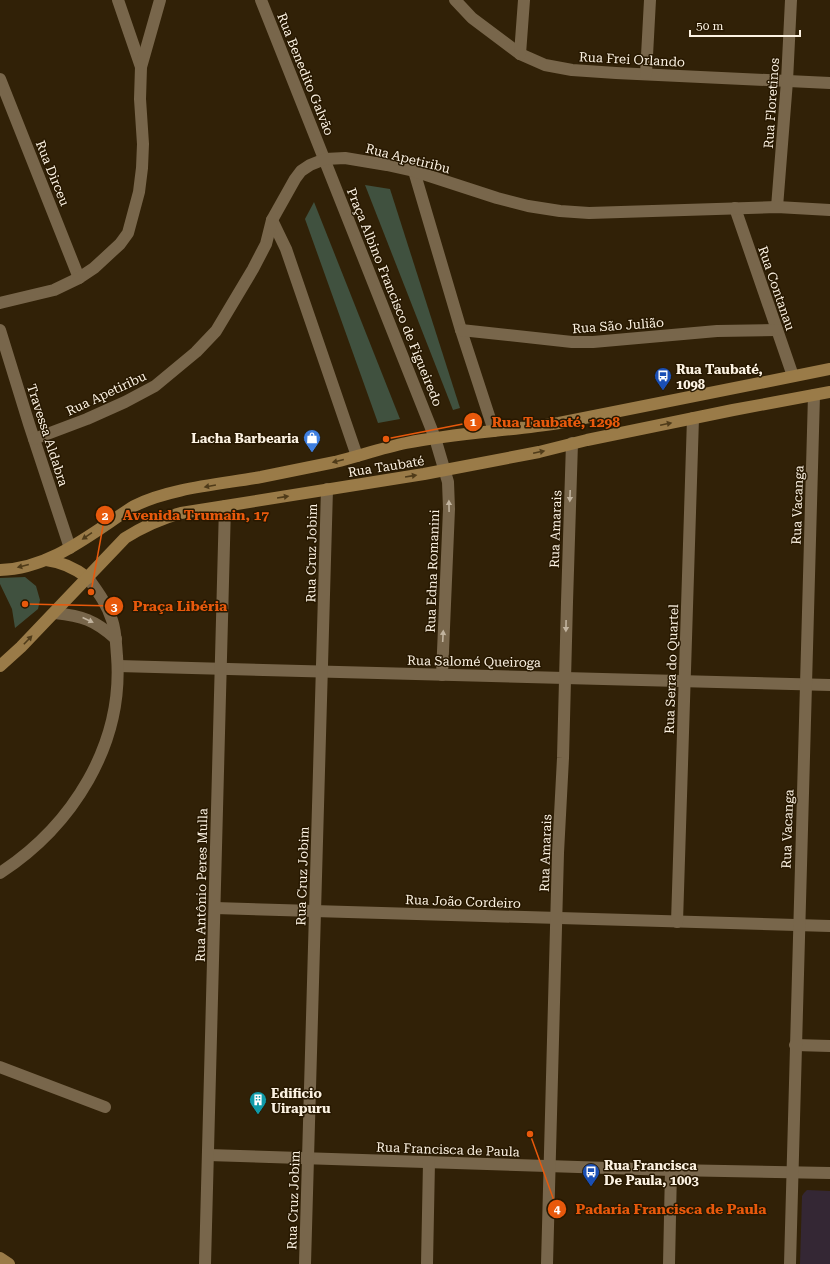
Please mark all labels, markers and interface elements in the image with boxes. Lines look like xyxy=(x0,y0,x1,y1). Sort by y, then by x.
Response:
street label: Rua Benedito Galvão xyxy=(274,11,337,138)
scale bar xyxy=(690,12,800,38)
text: 50 m xyxy=(696,19,723,33)
street label: Rua Frei Orlando xyxy=(579,49,685,70)
street label: Rua Floretinos xyxy=(761,57,782,149)
street label: Rua Dirceu xyxy=(33,138,72,208)
street label: Rua Apetiribu xyxy=(364,141,452,176)
street label: Praça Albino Francisco de Figueiredo xyxy=(344,186,445,409)
street label: Rua Contanau xyxy=(755,244,798,332)
street label: Rua São Julião xyxy=(572,315,664,336)
place label: Rua Taubaté, 1098 xyxy=(676,362,763,392)
bus stop icon: Rua Taubaté, 1098 xyxy=(653,366,673,391)
street label: Rua Apetiribu xyxy=(64,368,149,419)
street label: Travessa Aldabra xyxy=(24,382,71,488)
callout: Rua Taubaté, 1298 xyxy=(463,409,628,435)
text: Rua Taubaté, 1298 xyxy=(492,414,620,430)
text: 1 xyxy=(470,415,477,429)
one-way arrow xyxy=(659,420,672,426)
shop icon: Lacha Barbearia xyxy=(302,428,322,453)
place label: Lacha Barbearia xyxy=(191,431,299,446)
one-way arrow xyxy=(533,449,545,455)
street label: Rua Taubaté xyxy=(347,453,425,480)
one-way arrow xyxy=(332,458,344,464)
street label: Rua Vacanga xyxy=(789,465,806,545)
one-way arrow xyxy=(405,473,417,479)
one-way arrow xyxy=(204,483,216,489)
street label: Rua Amarais xyxy=(547,490,564,568)
one-way arrow xyxy=(567,490,573,503)
one-way arrow xyxy=(277,494,289,500)
one-way arrow xyxy=(446,499,452,512)
callout: Avenida Trumain, 17 xyxy=(95,502,277,528)
street label: Rua Cruz Jobim xyxy=(303,503,320,603)
text: Avenida Trumain, 17 xyxy=(123,507,269,523)
text: 2 xyxy=(102,509,109,523)
street label: Rua Edna Romanini xyxy=(423,509,442,633)
one-way arrow xyxy=(82,533,93,540)
one-way arrow xyxy=(17,564,29,570)
callout: Praça Libéria xyxy=(104,593,235,619)
text: Praça Libéria xyxy=(133,598,228,614)
text: 3 xyxy=(111,600,118,614)
street label: Rua Serra do Quartel xyxy=(662,604,681,734)
one-way arrow xyxy=(82,617,93,623)
one-way arrow xyxy=(563,620,569,633)
one-way arrow xyxy=(440,630,447,642)
one-way arrow xyxy=(23,635,33,645)
street label: Rua Salomé Queiroga xyxy=(407,653,541,670)
street label: Rua Vacanga xyxy=(779,789,796,869)
street label: Rua Antônio Peres Mulla xyxy=(193,808,210,962)
street label: Rua Amarais xyxy=(537,814,554,892)
street label: Rua Cruz Jobim xyxy=(293,826,312,926)
street label: Rua João Cordeiro xyxy=(405,892,521,911)
place label: Edificio Uirapuru xyxy=(271,1086,331,1116)
building icon: Edificio Uirapuru xyxy=(248,1090,268,1115)
street label: Rua Francisca de Paula xyxy=(376,1139,520,1160)
street label: Rua Cruz Jobim xyxy=(284,1150,303,1250)
place label: Rua Francisca De Paula, 1003 xyxy=(604,1158,699,1188)
bus stop icon: Rua Francisca De Paula, 1003 xyxy=(581,1162,601,1187)
callout: Padaria Francisca de Paula xyxy=(547,1196,774,1222)
text: Padaria Francisca de Paula xyxy=(576,1201,767,1217)
text: 4 xyxy=(554,1202,561,1216)

